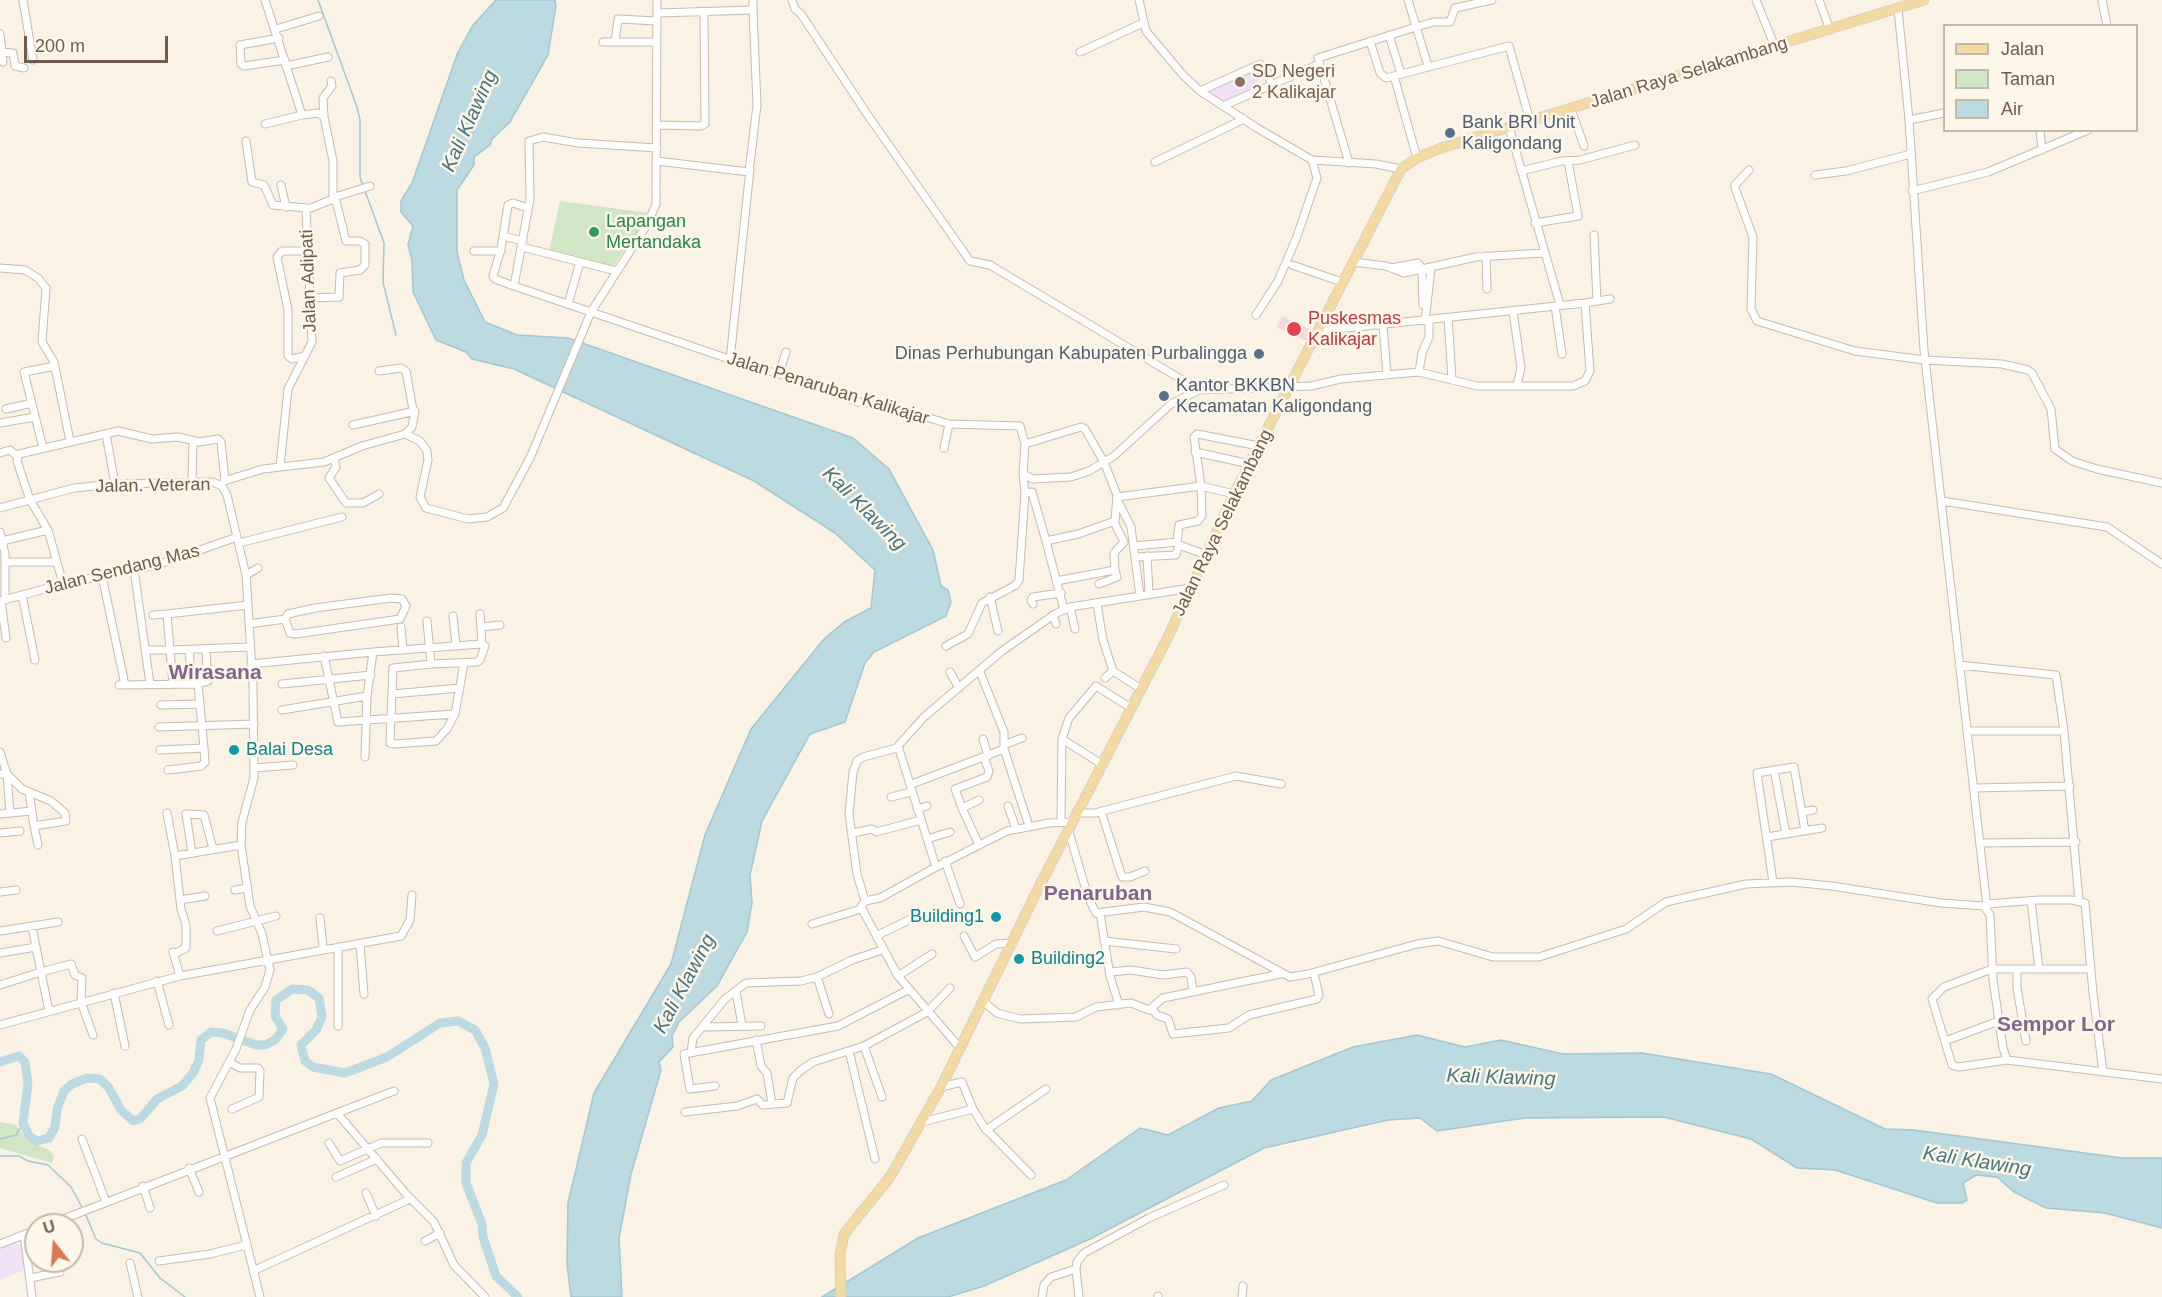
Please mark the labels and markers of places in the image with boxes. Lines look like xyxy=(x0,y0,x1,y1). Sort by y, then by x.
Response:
place label: SD Negeri 2 Kalikajar xyxy=(1252,61,1336,104)
marker: SD Negeri 2 Kalikajar xyxy=(1233,75,1247,89)
place label: Bank BRI Unit Kaligondang xyxy=(1462,112,1575,154)
marker: Bank BRI Unit Kaligondang xyxy=(1443,126,1457,140)
place label: Lapangan Mertandaka xyxy=(606,211,701,254)
marker: Lapangan Mertandaka xyxy=(587,225,601,239)
place label: Puskesmas Kalikajar xyxy=(1308,308,1401,350)
marker: Puskesmas Kalikajar xyxy=(1285,320,1303,338)
place label: Dinas Perhubungan Kabupaten Purbalingga xyxy=(895,343,1247,365)
marker: Dinas Perhubungan Kabupaten Purbalingga xyxy=(1252,347,1266,361)
place label: Kantor BKKBN Kecamatan Kaligondang xyxy=(1176,375,1372,418)
marker: Kantor BKKBN Kecamatan Kaligondang xyxy=(1157,389,1171,403)
place label: Balai Desa xyxy=(246,739,333,761)
marker: Balai Desa xyxy=(227,743,241,757)
place label: Building1 xyxy=(910,906,984,928)
marker: Building1 xyxy=(989,910,1003,924)
place label: Building2 xyxy=(1031,948,1105,970)
marker: Building2 xyxy=(1012,952,1026,966)

